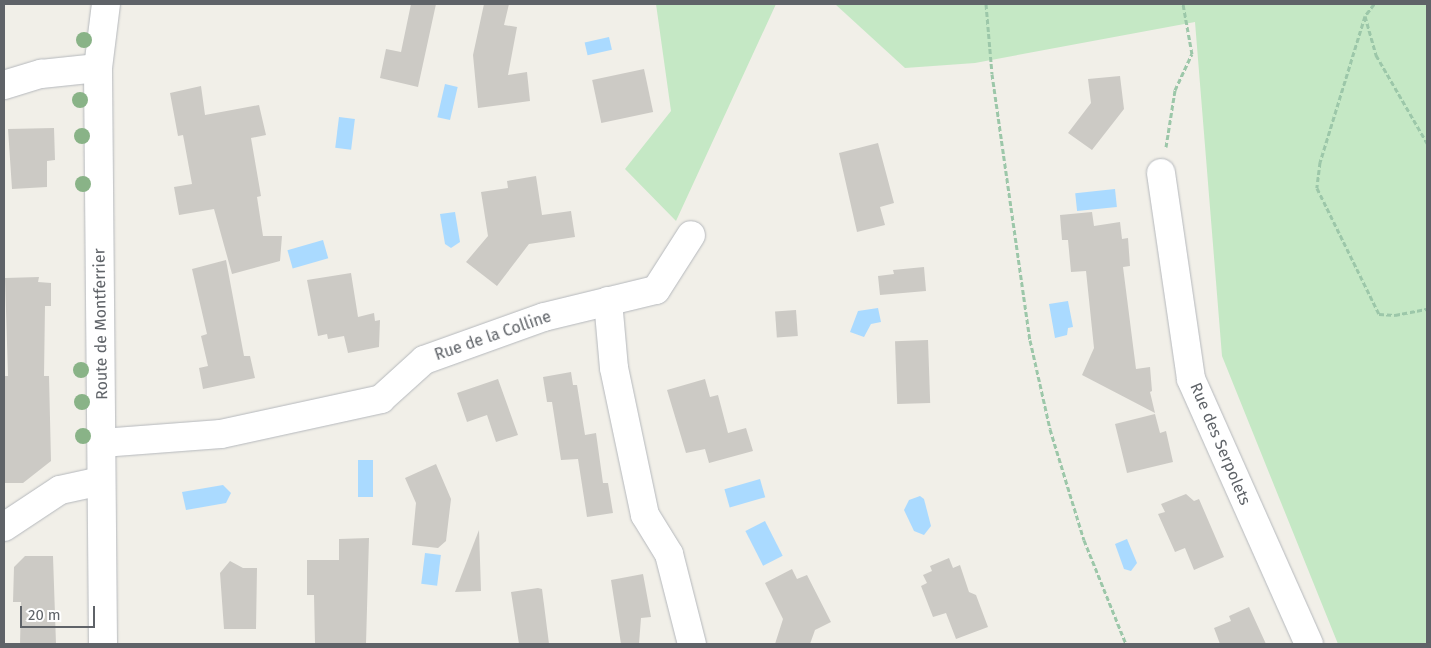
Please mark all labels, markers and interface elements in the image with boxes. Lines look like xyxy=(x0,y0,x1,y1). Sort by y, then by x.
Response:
street label: Route de Montferrier xyxy=(90,248,112,400)
street label: Rue de la Colline xyxy=(432,307,554,365)
street label: Rue des Serpolets xyxy=(1186,380,1254,508)
scale bar xyxy=(22,596,98,628)
text: 20 m xyxy=(28,606,61,624)

